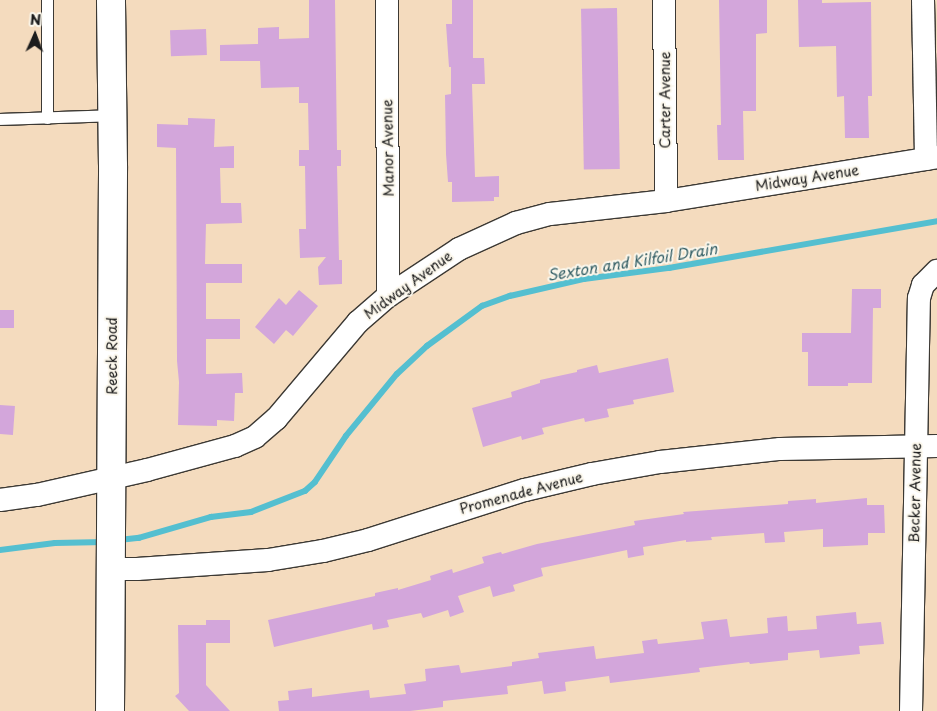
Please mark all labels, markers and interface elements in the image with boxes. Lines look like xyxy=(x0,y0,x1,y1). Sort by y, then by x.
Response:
text: N xyxy=(30,9,41,30)
north arrow xyxy=(10,10,60,60)
street label: Carter Avenue xyxy=(657,51,673,149)
street label: Manor Avenue xyxy=(379,99,397,197)
street label: Midway Avenue xyxy=(754,161,860,195)
water label: Sexton and Kilfoil Drain xyxy=(545,239,719,283)
street label: Midway Avenue xyxy=(360,247,456,323)
street label: Reeck Road xyxy=(104,317,120,395)
street label: Becker Avenue xyxy=(906,443,924,543)
street label: Promenade Avenue xyxy=(457,468,585,518)

